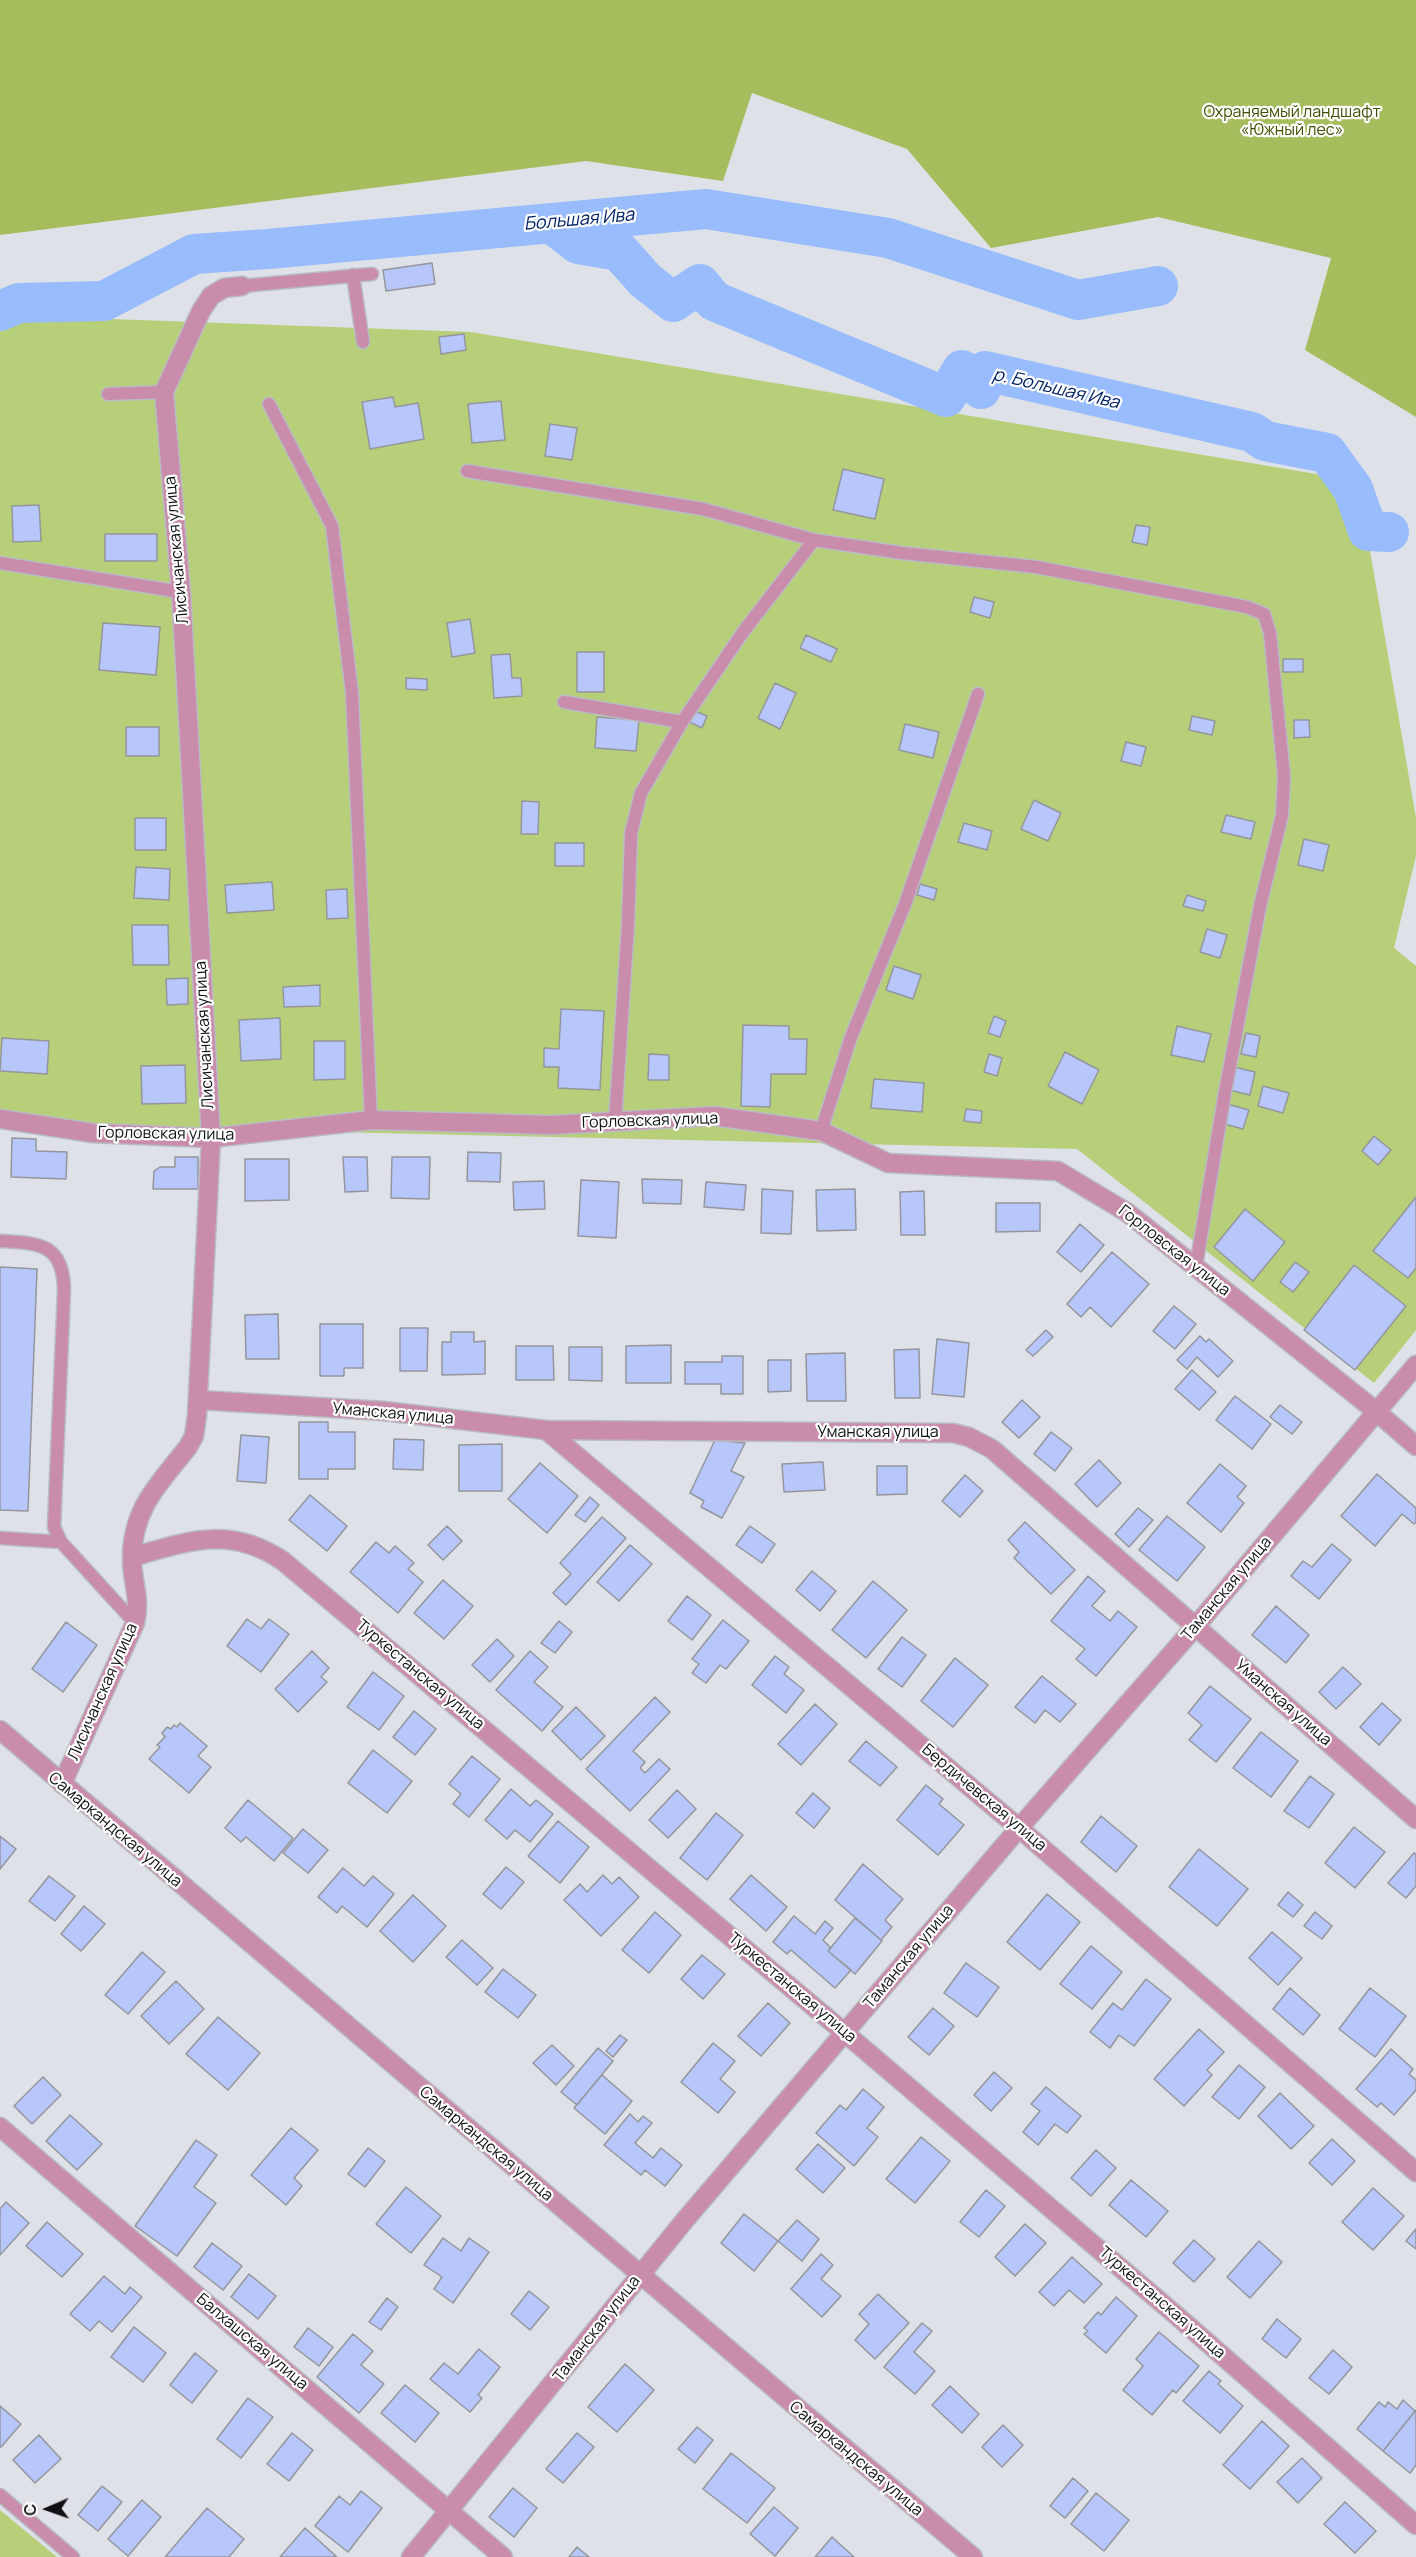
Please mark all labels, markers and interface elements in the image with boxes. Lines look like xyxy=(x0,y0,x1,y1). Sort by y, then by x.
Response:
park label: Охраняемый ландшафт «Южный лес» xyxy=(1203,103,1381,141)
water label: Большая Ива xyxy=(523,204,635,236)
water label: р. Большая Ива xyxy=(991,364,1121,414)
street label: Лисичанская улица xyxy=(161,475,193,625)
street label: Лисичанская улица xyxy=(192,960,218,1110)
street label: Горловская улица xyxy=(582,1109,718,1133)
street label: Горловская улица xyxy=(98,1123,234,1145)
street label: Горловская улица xyxy=(1114,1201,1234,1301)
street label: Уманская улица xyxy=(332,1399,454,1429)
street label: Уманская улица xyxy=(817,1423,939,1443)
street label: Таманская улица xyxy=(1178,1533,1276,1645)
street label: Туркестанская улица xyxy=(352,1616,488,1734)
street label: Лисичанская улица xyxy=(64,1620,142,1764)
street label: Уманская улица xyxy=(1231,1656,1335,1750)
street label: Бердичевская улица xyxy=(918,1740,1050,1856)
street label: Самаркандская улица xyxy=(44,1768,186,1892)
street label: Таманская улица xyxy=(860,1901,958,2013)
street label: Туркестанская улица xyxy=(724,1929,860,2047)
street label: Самаркандская улица xyxy=(415,2082,557,2206)
street label: Туркестанская улица xyxy=(1095,2243,1229,2363)
street label: Таманская улица xyxy=(550,2272,644,2386)
street label: Балхашская улица xyxy=(192,2290,312,2394)
street label: Самаркандская улица xyxy=(785,2397,927,2521)
north arrow xyxy=(18,2479,78,2539)
text: С xyxy=(19,2503,41,2516)

